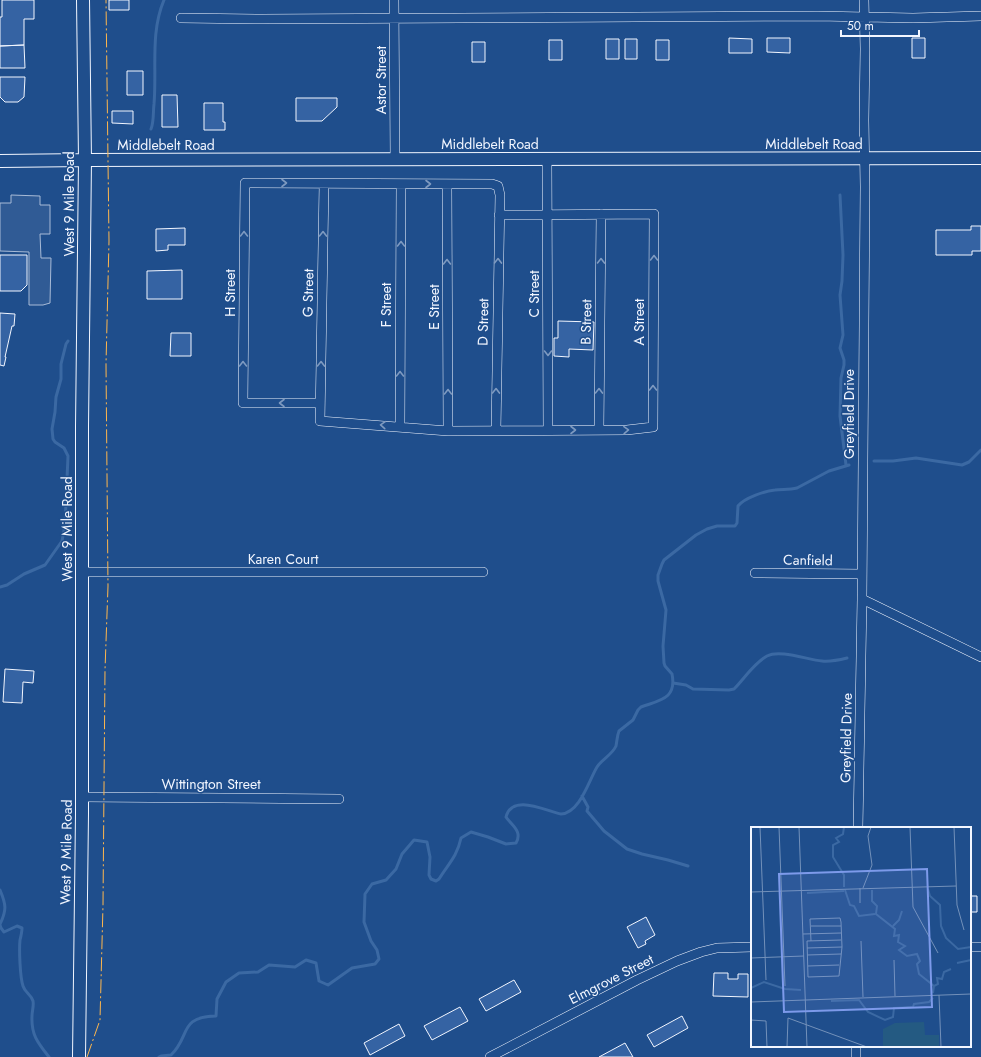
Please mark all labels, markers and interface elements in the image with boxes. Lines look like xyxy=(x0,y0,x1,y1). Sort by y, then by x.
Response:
scale bar xyxy=(841,12,919,38)
text: 50 m xyxy=(847,17,874,35)
street label: Astor Street xyxy=(371,45,391,114)
street label: Middlebelt Road xyxy=(441,134,539,154)
street label: Middlebelt Road xyxy=(765,134,863,154)
street label: Middlebelt Road xyxy=(117,135,215,155)
street label: West 9 Mile Road xyxy=(59,151,79,257)
one-way arrow xyxy=(281,179,287,187)
one-way arrow xyxy=(425,180,431,188)
one-way arrow xyxy=(240,231,248,237)
one-way arrow xyxy=(319,231,327,237)
one-way arrow xyxy=(397,241,405,247)
one-way arrow xyxy=(650,255,658,261)
one-way arrow xyxy=(494,258,502,264)
one-way arrow xyxy=(597,258,605,264)
one-way arrow xyxy=(443,259,451,265)
street label: G Street xyxy=(298,268,318,317)
street label: H Street xyxy=(220,269,240,317)
street label: C Street xyxy=(524,270,544,318)
street label: F Street xyxy=(376,282,396,327)
street label: E Street xyxy=(424,284,444,330)
street label: D Street xyxy=(473,298,493,346)
street label: B Street xyxy=(576,298,596,345)
street label: A Street xyxy=(629,298,649,345)
one-way arrow xyxy=(544,350,552,356)
one-way arrow xyxy=(239,361,247,367)
one-way arrow xyxy=(317,361,325,367)
street label: Greyfield Drive xyxy=(839,369,859,459)
one-way arrow xyxy=(396,371,404,377)
one-way arrow xyxy=(649,385,657,391)
one-way arrow xyxy=(492,388,500,394)
one-way arrow xyxy=(595,388,603,394)
one-way arrow xyxy=(444,389,452,395)
one-way arrow xyxy=(279,399,285,407)
one-way arrow xyxy=(380,421,386,430)
one-way arrow xyxy=(570,426,576,434)
one-way arrow xyxy=(623,426,629,434)
street label: West 9 Mile Road xyxy=(57,476,77,582)
street label: Karen Court xyxy=(248,549,319,569)
street label: Canfield xyxy=(783,550,833,570)
street label: Greyfield Drive xyxy=(835,693,857,783)
street label: Wittington Street xyxy=(161,774,261,794)
street label: West 9 Mile Road xyxy=(55,799,77,905)
inset map xyxy=(751,827,971,1047)
street label: Elmgrove Street xyxy=(565,949,657,1009)

